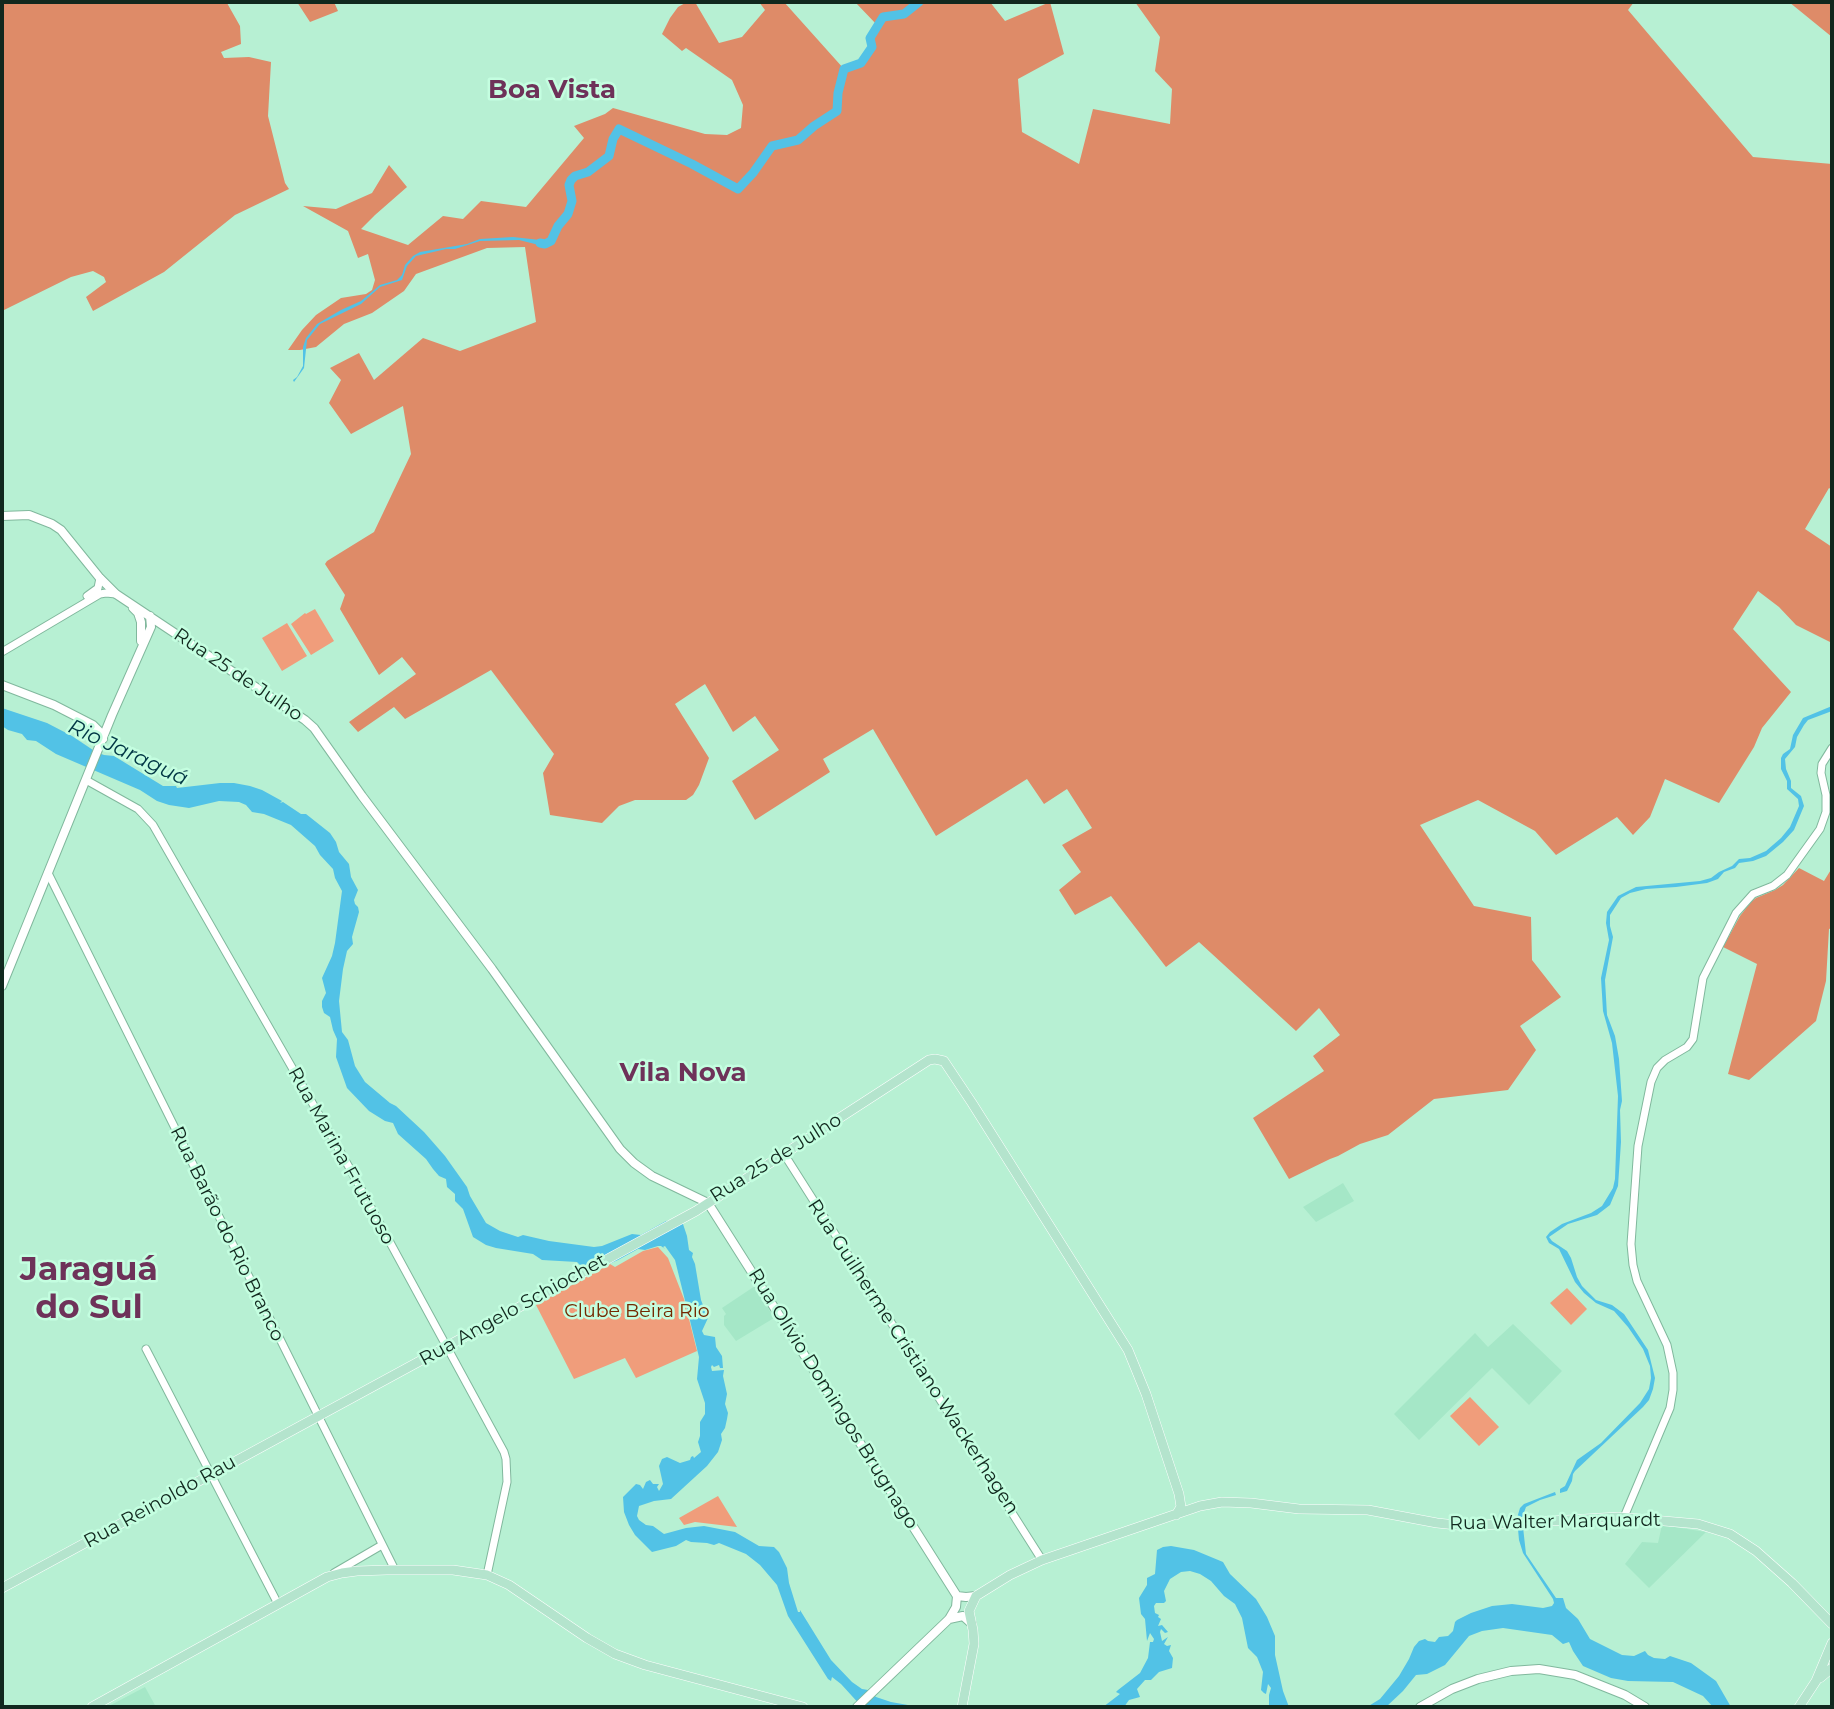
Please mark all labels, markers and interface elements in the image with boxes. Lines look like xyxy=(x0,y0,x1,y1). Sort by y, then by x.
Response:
district label: Boa Vista xyxy=(488,74,616,106)
street label: Rua 25 de Julho xyxy=(169,623,307,727)
water label: Rio Jaraguá xyxy=(64,714,192,792)
district label: Vila Nova xyxy=(620,1057,746,1089)
street label: Rua Marina Frutuoso xyxy=(283,1063,399,1249)
street label: Rua 25 de Julho xyxy=(706,1108,846,1208)
street label: Rua Barão do Rio Branco xyxy=(165,1123,289,1345)
street label: Rua Guilherme Cristiano Wackerhagen xyxy=(802,1195,1024,1519)
street label: Rua Angelo Schiochet xyxy=(415,1249,611,1371)
district label: Jaraguá do Sul xyxy=(20,1250,158,1328)
street label: Rua Olívio Domingos Brugnago xyxy=(743,1265,923,1533)
park label: Clube Beira Rio xyxy=(564,1300,710,1322)
street label: Rua Reinoldo Rau xyxy=(80,1451,240,1553)
street label: Rua Walter Marquardt xyxy=(1449,1509,1661,1535)

